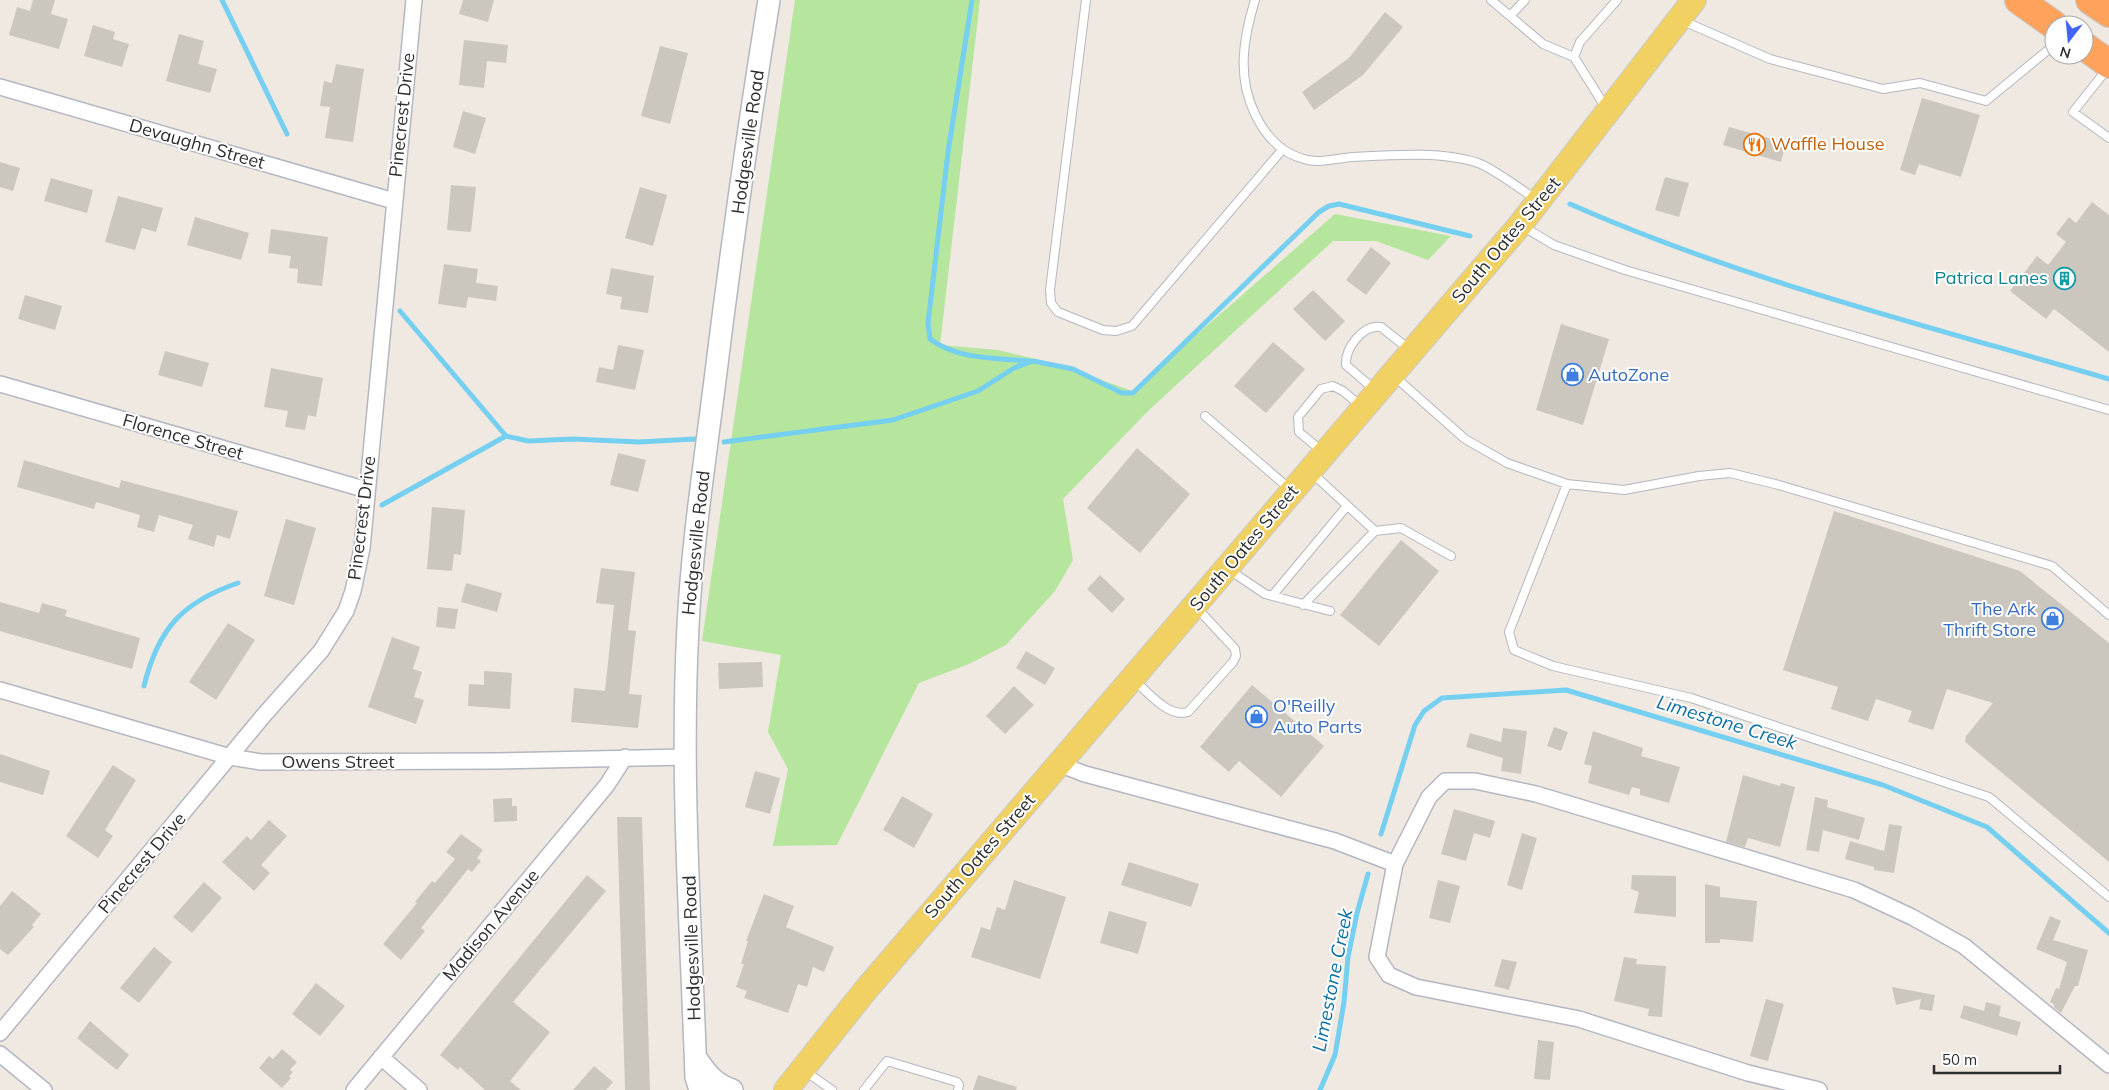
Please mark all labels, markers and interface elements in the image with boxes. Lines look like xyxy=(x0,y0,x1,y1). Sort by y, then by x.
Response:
north arrow xyxy=(2044,15,2094,65)
text: N xyxy=(2058,42,2073,63)
street label: Pinecrest Drive xyxy=(384,52,419,178)
street label: Hodgesville Road xyxy=(726,68,769,215)
street label: Devaughn Street xyxy=(127,113,268,174)
restaurant icon: Waffle House xyxy=(1743,132,1767,156)
place label: Waffle House xyxy=(1771,132,1885,155)
street label: South Oates Street xyxy=(1446,172,1565,307)
place label: Patrica Lanes xyxy=(1935,266,2048,289)
building icon: Patrica Lanes xyxy=(2052,266,2076,290)
shop icon: AutoZone xyxy=(1560,363,1584,387)
place label: AutoZone xyxy=(1588,363,1669,386)
street label: Florence Street xyxy=(120,408,246,465)
street label: Pinecrest Drive xyxy=(342,455,381,581)
street label: Hodgesville Road xyxy=(676,469,715,616)
street label: South Oates Street xyxy=(1184,480,1303,615)
place label: The Ark Thrift Store xyxy=(1943,597,2037,641)
shop icon: The Ark Thrift Store xyxy=(2040,607,2064,631)
water label: Limestone Creek xyxy=(1654,689,1801,755)
place label: O'Reilly Auto Parts xyxy=(1273,694,1362,738)
shop icon: O'Reilly Auto Parts xyxy=(1245,704,1269,728)
street label: Owens Street xyxy=(281,750,395,773)
street label: South Oates Street xyxy=(919,789,1040,923)
street label: Pinecrest Drive xyxy=(93,807,191,918)
street label: Madison Avenue xyxy=(437,864,544,985)
street label: Hodgesville Road xyxy=(677,875,706,1021)
water label: Limestone Creek xyxy=(1306,905,1358,1054)
scale bar xyxy=(1934,1042,2060,1074)
text: 50 m xyxy=(1942,1050,1977,1069)

